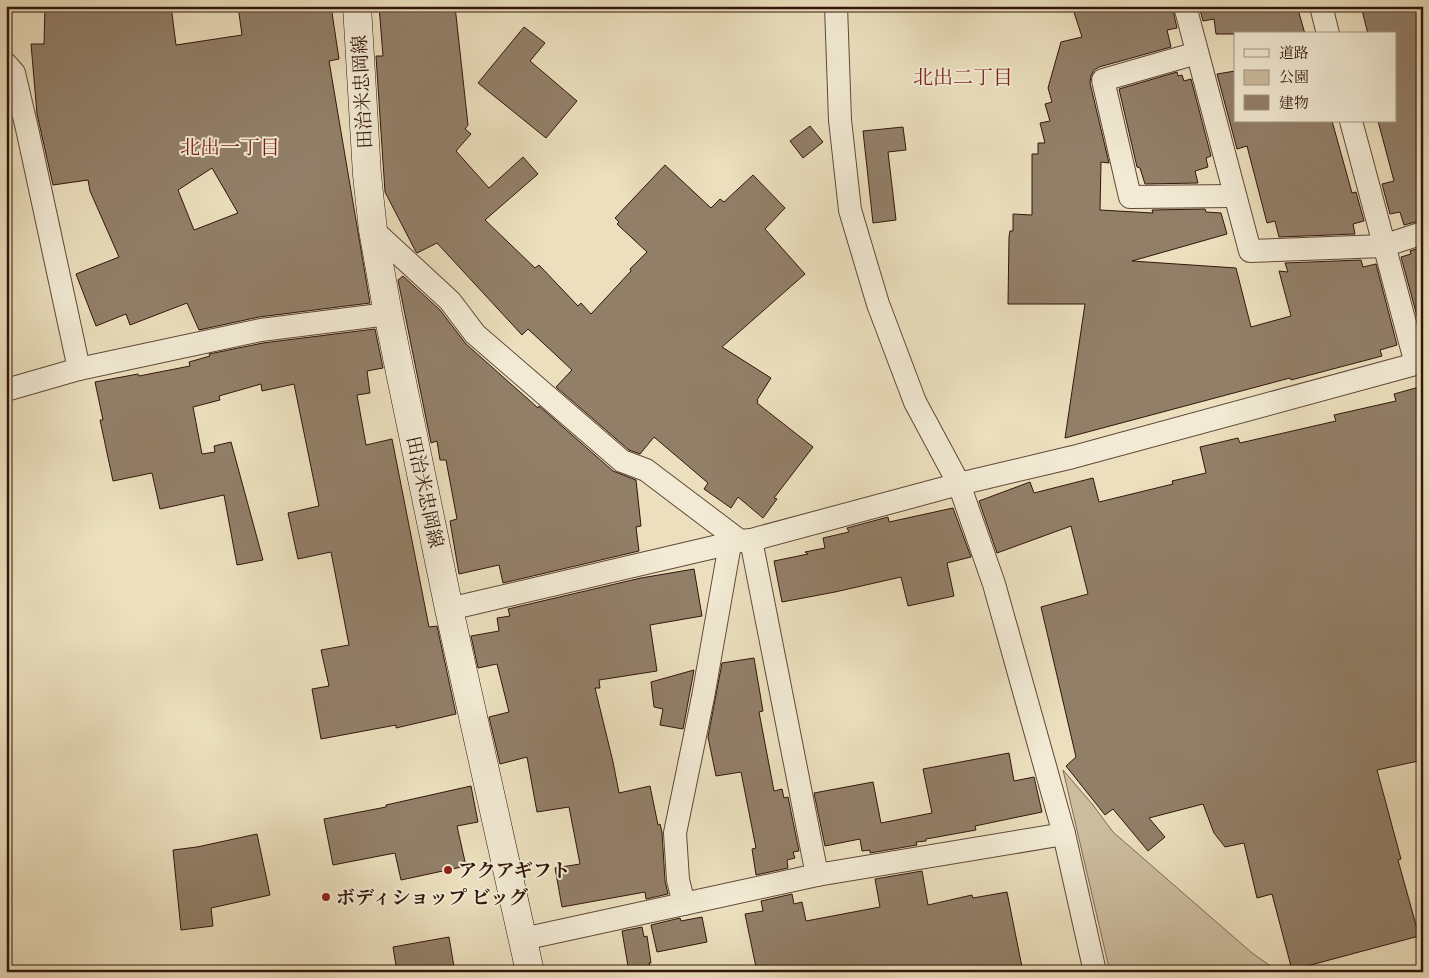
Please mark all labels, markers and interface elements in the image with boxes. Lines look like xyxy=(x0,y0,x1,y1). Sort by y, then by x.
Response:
legend xyxy=(1234,32,1396,122)
street label: 田治米忠岡線 xyxy=(347,34,377,150)
text: 道路 xyxy=(1279,43,1309,62)
district label: 北出二丁目 xyxy=(913,64,1013,90)
text: 公園 xyxy=(1279,67,1309,86)
text: 建物 xyxy=(1279,93,1309,112)
district label: 北出一丁目 xyxy=(180,134,280,160)
street label: 田治米忠岡線 xyxy=(401,434,449,550)
place label: アクアギフト xyxy=(458,858,571,883)
marker: アクアギフト xyxy=(442,864,454,876)
place label: ボディショップ ビッグ xyxy=(336,885,529,910)
marker: ボディショップ ビッグ xyxy=(320,891,332,903)

